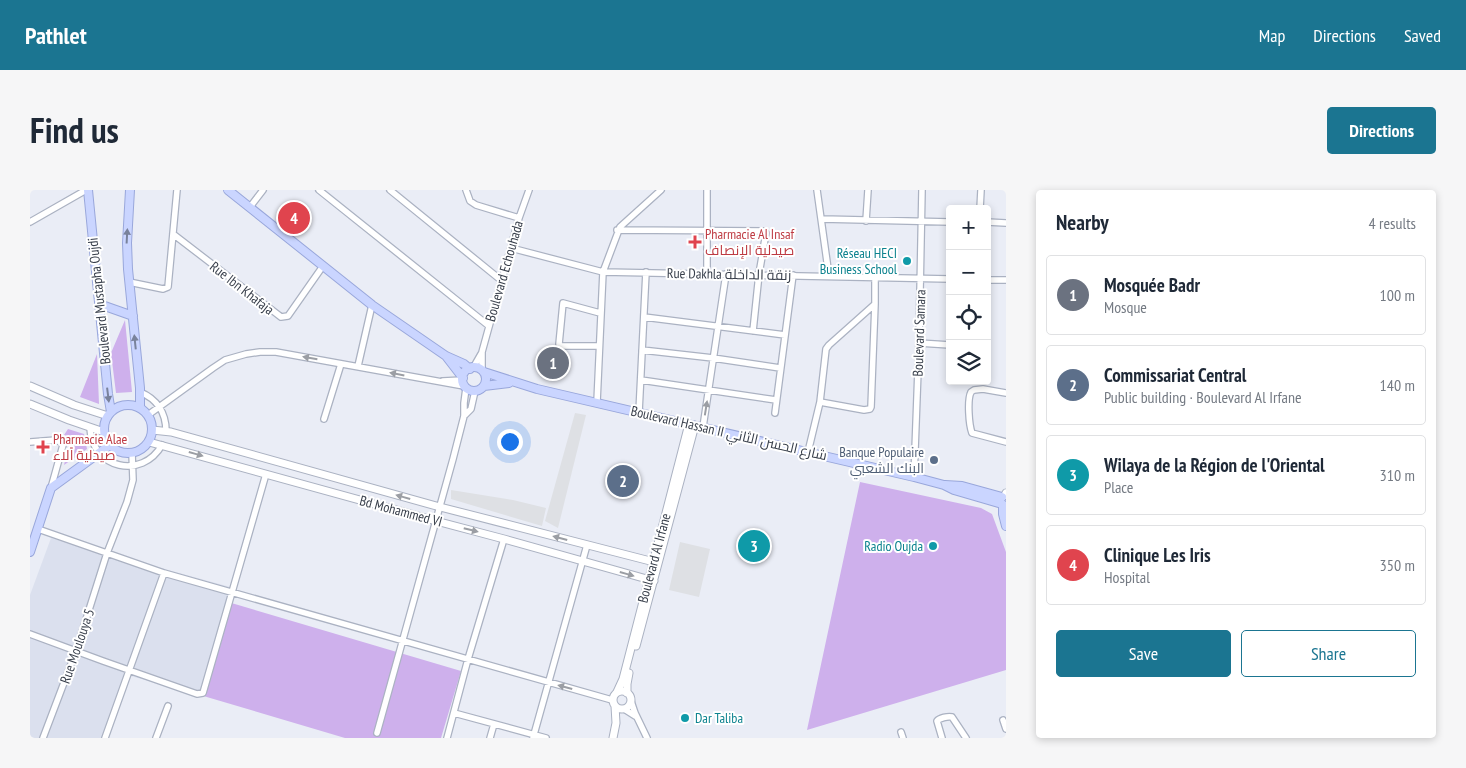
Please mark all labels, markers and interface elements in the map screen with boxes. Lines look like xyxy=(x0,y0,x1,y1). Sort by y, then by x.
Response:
text: Pathlet xyxy=(25,20,87,51)
text: Map xyxy=(1259,24,1285,47)
text: Directions xyxy=(1313,24,1376,47)
text: Saved xyxy=(1404,24,1441,47)
text: Find us xyxy=(30,107,119,153)
button: Directions xyxy=(1327,107,1436,154)
pin: 4 xyxy=(278,199,310,237)
map controls xyxy=(946,205,991,385)
button: + xyxy=(946,205,991,250)
text: Nearby xyxy=(1056,209,1109,236)
text: 4 results xyxy=(1369,213,1416,233)
street label: Boulevard Echouhada xyxy=(481,218,527,324)
place label: Pharmacie Al Insaf صيدلية الإنصاف xyxy=(705,225,795,259)
one-way arrow xyxy=(124,228,132,244)
marker: Pharmacie Al Insaf صيدلية الإنصاف xyxy=(689,236,701,248)
street label: Boulevard Mustapha Oujdi xyxy=(83,237,115,365)
place label: Réseau HECI Business School xyxy=(820,244,898,278)
button: − xyxy=(946,250,991,295)
marker: Réseau HECI Business School xyxy=(901,255,913,267)
street label: Rue Ibn Khafaja xyxy=(206,257,278,319)
street label: Rue Dakhla زنقة الداخلة xyxy=(667,264,791,284)
text: Mosquée Badr xyxy=(1104,273,1200,297)
text: 1 xyxy=(1069,285,1077,305)
text: 100 m xyxy=(1380,285,1415,305)
street label: Boulevard Samara xyxy=(908,289,930,377)
button: locate xyxy=(946,295,991,340)
text: Mosque xyxy=(1104,297,1147,317)
one-way arrow xyxy=(131,334,139,350)
button: layers xyxy=(946,340,991,385)
pin: 1 xyxy=(537,344,569,382)
one-way arrow xyxy=(301,354,317,362)
text: Commissariat Central xyxy=(1104,363,1246,387)
one-way arrow xyxy=(389,369,405,377)
text: 2 xyxy=(1069,375,1077,395)
text: 140 m xyxy=(1380,375,1415,395)
text: Public building · Boulevard Al Irfane xyxy=(1104,387,1302,407)
one-way arrow xyxy=(104,388,112,404)
one-way arrow xyxy=(702,400,710,416)
street label: Boulevard Hassan II شارع الحسن الثاني xyxy=(628,402,829,467)
your location xyxy=(497,429,523,455)
place label: Pharmacie Alae صيدلية اًلاء xyxy=(53,430,128,464)
marker: Pharmacie Alae صيدلية اًلاء xyxy=(37,441,49,453)
place label: Banque Populaire البنك الشعبي xyxy=(839,443,924,480)
one-way arrow xyxy=(188,451,203,459)
text: Wilaya de la Région de l'Oriental xyxy=(1104,453,1325,477)
marker: Banque Populaire البنك الشعبي xyxy=(928,454,940,466)
pin: 2 xyxy=(607,462,639,500)
text: 3 xyxy=(1069,465,1077,485)
text: 310 m xyxy=(1380,465,1415,485)
text: Place xyxy=(1104,477,1133,497)
street label: Bd Mohammed VI xyxy=(358,491,444,531)
one-way arrow xyxy=(396,492,411,500)
street label: Boulevard Al Irfane xyxy=(633,511,675,605)
one-way arrow xyxy=(463,526,478,534)
pin: 3 xyxy=(738,527,770,565)
one-way arrow xyxy=(553,534,568,542)
place label: Radio Oujda xyxy=(864,537,923,555)
marker: Radio Oujda xyxy=(927,540,939,552)
text: Clinique Les Iris xyxy=(1104,543,1211,567)
text: 4 xyxy=(1069,555,1077,575)
text: 350 m xyxy=(1380,555,1415,575)
text: Hospital xyxy=(1104,567,1150,587)
one-way arrow xyxy=(620,570,635,578)
street label: Rue Moulouya 5 xyxy=(56,606,98,686)
button: Save xyxy=(1056,630,1231,677)
button: Share xyxy=(1241,630,1416,677)
one-way arrow xyxy=(558,683,573,691)
place label: Dar Taliba xyxy=(695,709,743,727)
marker: Dar Taliba xyxy=(679,712,691,724)

